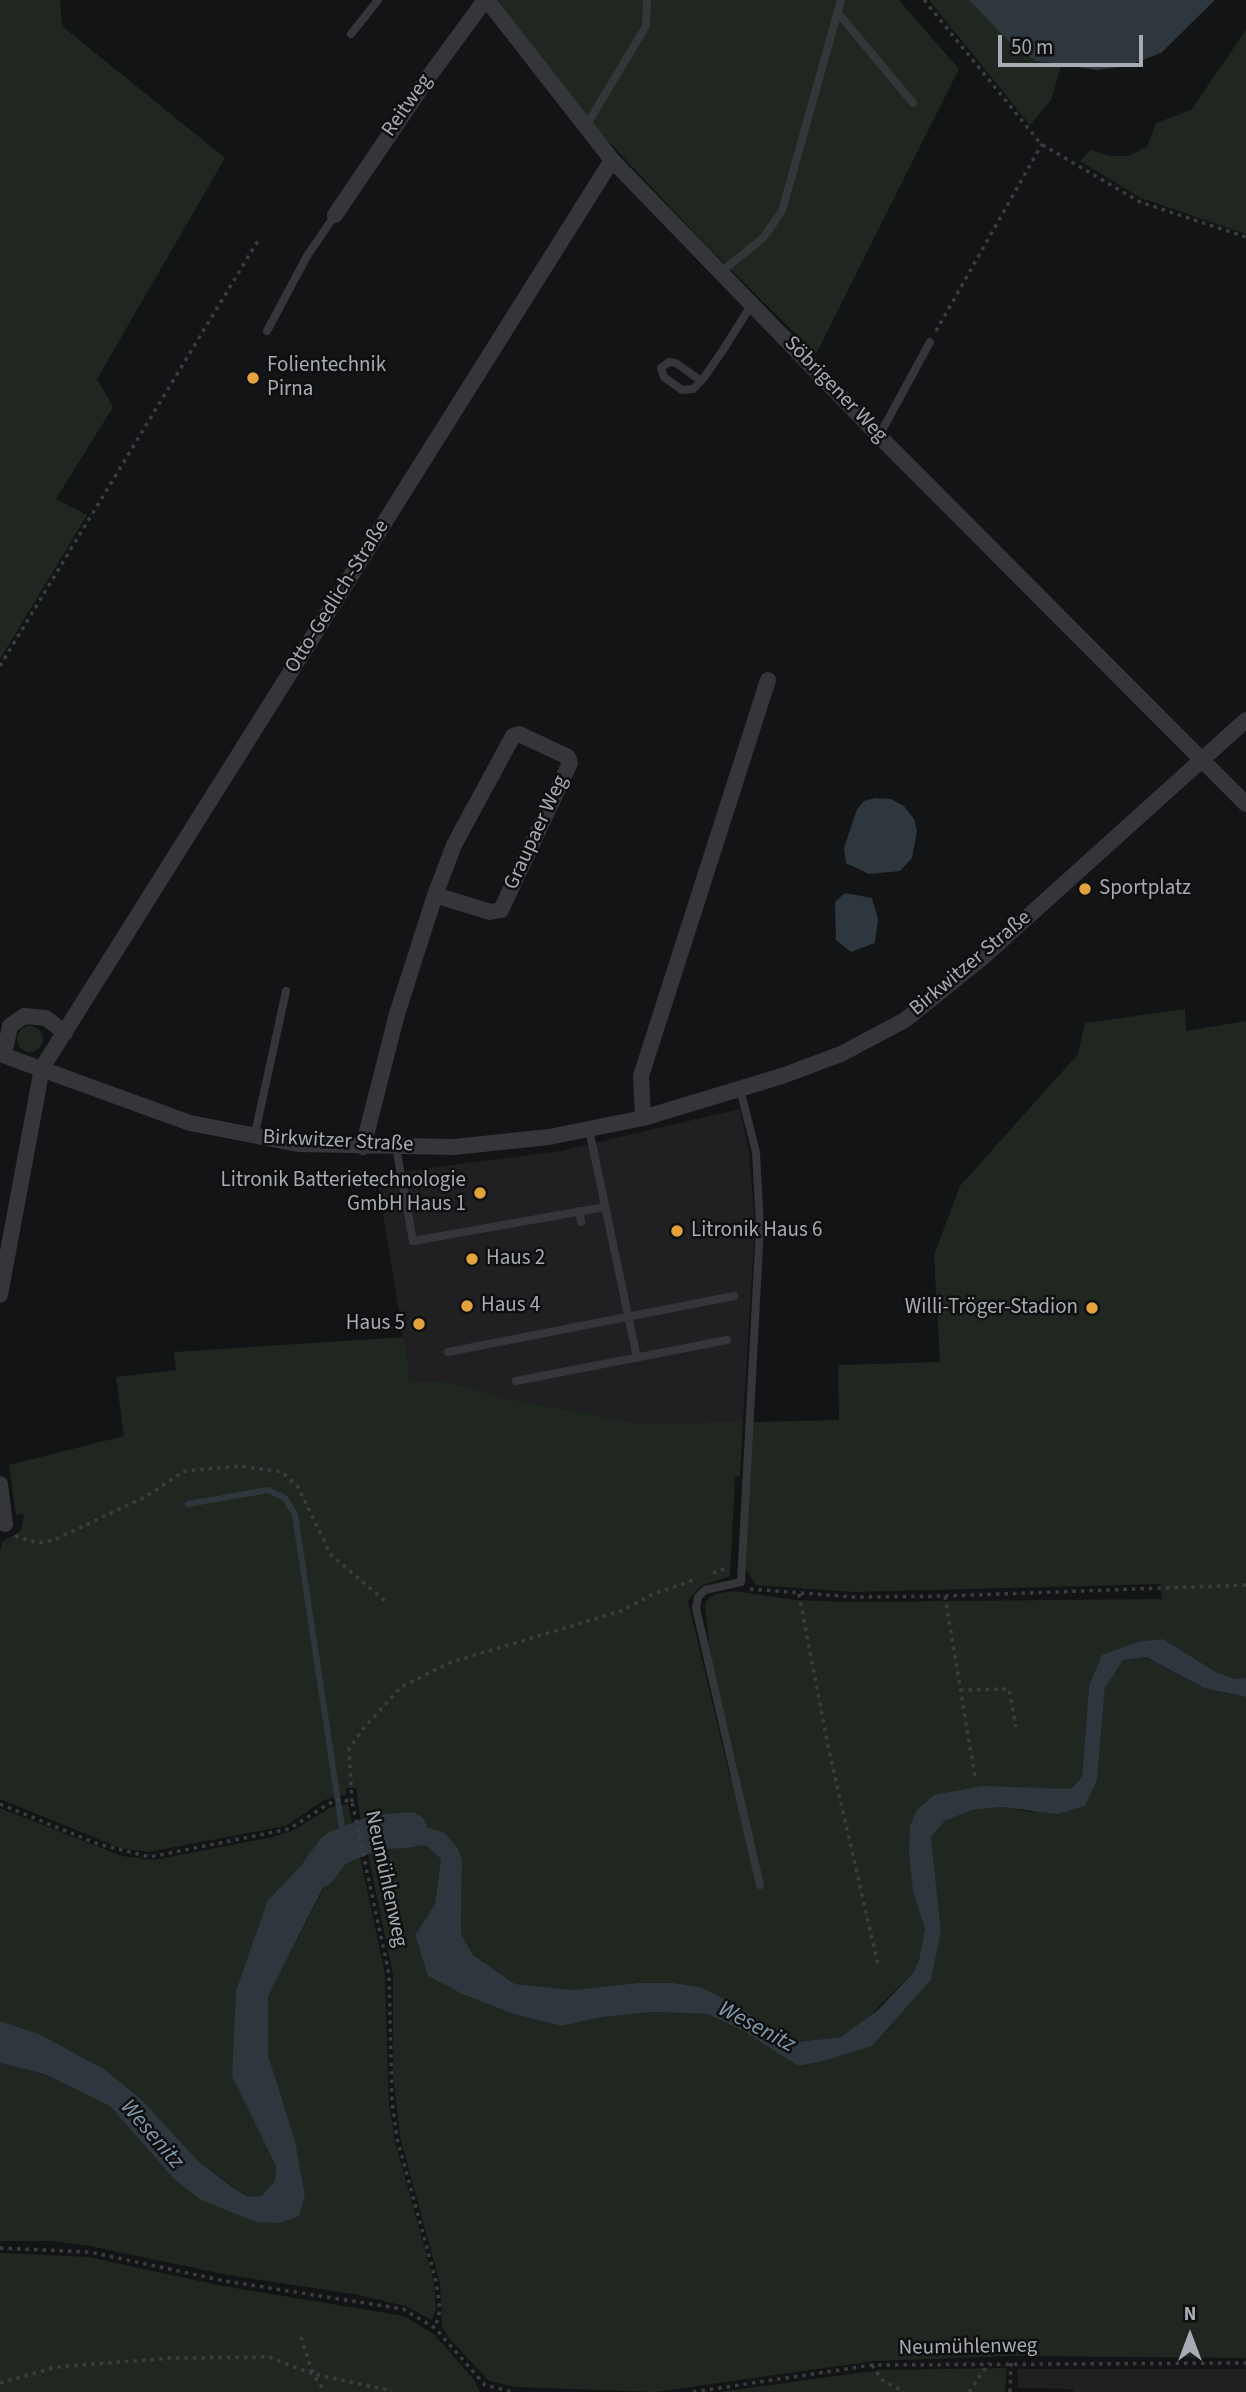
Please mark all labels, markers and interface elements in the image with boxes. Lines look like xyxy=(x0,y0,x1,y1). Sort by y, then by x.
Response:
scale bar xyxy=(1001,21,1146,65)
text: 50 m xyxy=(1011,32,1053,62)
street label: Reitweg xyxy=(378,70,438,142)
street label: Söbrigener Weg xyxy=(778,332,892,448)
place label: Folientechnik Pirna xyxy=(267,353,386,403)
marker: Folientechnik Pirna xyxy=(245,370,261,386)
street label: Otto-Gedlich-Straße xyxy=(281,516,395,678)
street label: Graupaer Weg xyxy=(500,772,574,894)
place label: Sportplatz xyxy=(1099,876,1191,902)
marker: Sportplatz xyxy=(1077,881,1093,897)
street label: Birkwitzer Straße xyxy=(905,906,1037,1022)
street label: Birkwitzer Straße xyxy=(262,1125,414,1159)
place label: Litronik Batterietechnologie GmbH Haus 1 xyxy=(221,1168,466,1218)
marker: Litronik Batterietechnologie GmbH Haus 1 xyxy=(472,1185,488,1201)
place label: Litronik Haus 6 xyxy=(691,1218,822,1244)
marker: Litronik Haus 6 xyxy=(669,1223,685,1239)
place label: Haus 2 xyxy=(486,1246,545,1272)
marker: Haus 2 xyxy=(464,1251,480,1267)
place label: Haus 4 xyxy=(481,1293,540,1319)
place label: Willi-Tröger-Stadion xyxy=(905,1295,1078,1321)
marker: Haus 4 xyxy=(459,1298,475,1314)
marker: Willi-Tröger-Stadion xyxy=(1084,1300,1100,1316)
place label: Haus 5 xyxy=(346,1311,405,1337)
marker: Haus 5 xyxy=(411,1316,427,1332)
street label: Neumühlenweg xyxy=(358,1809,412,1949)
water label: Wesenitz xyxy=(713,1996,799,2060)
water label: Wesenitz xyxy=(113,2095,189,2175)
north arrow xyxy=(1155,2301,1225,2371)
text: N xyxy=(1184,2301,1196,2328)
street label: Neumühlenweg xyxy=(898,2334,1038,2362)

